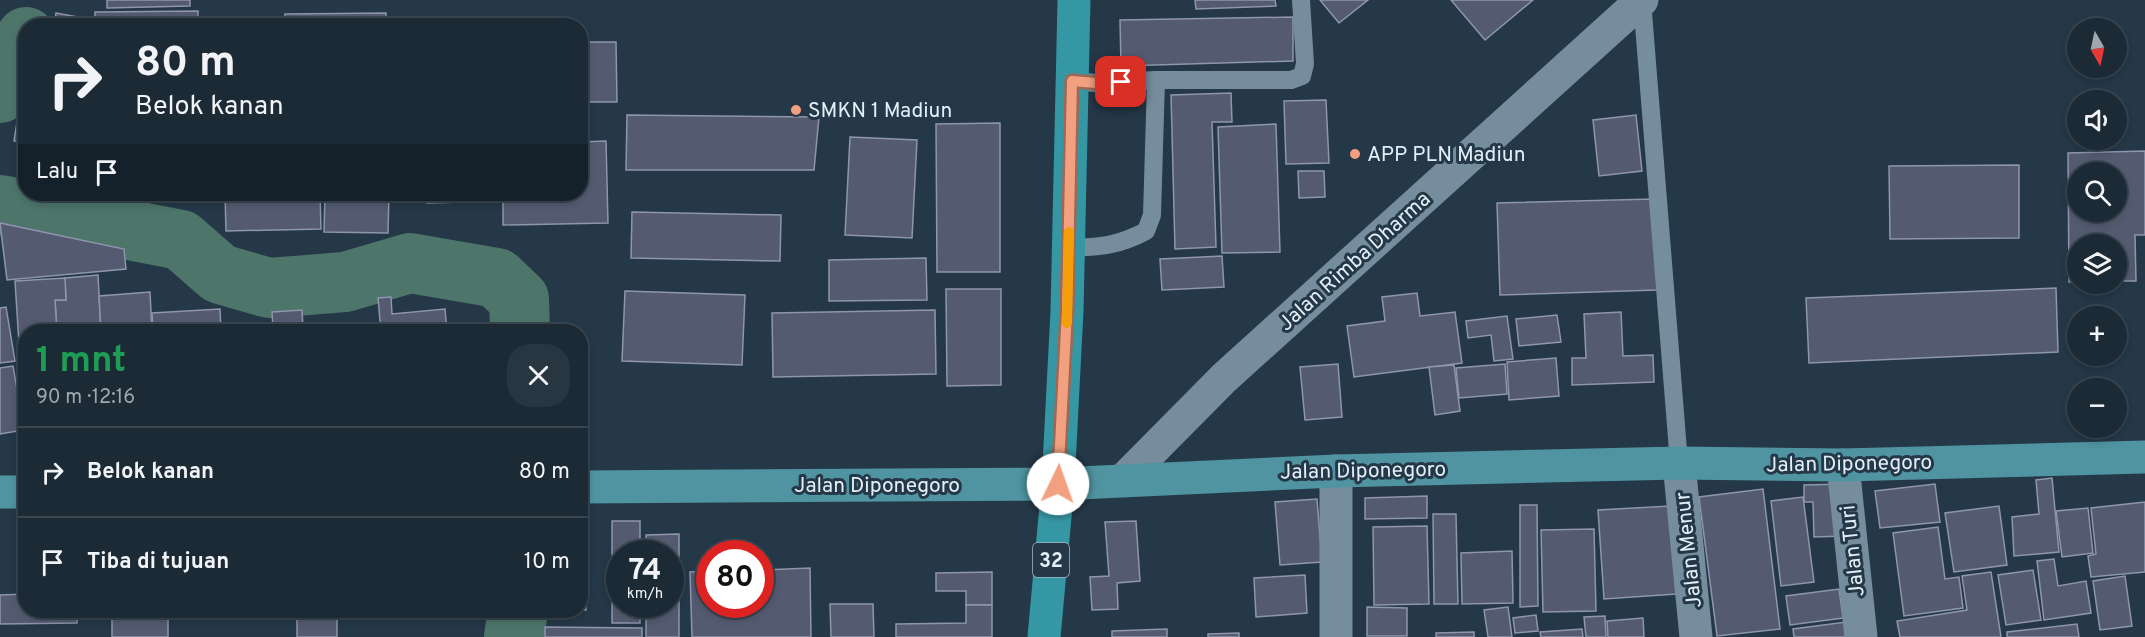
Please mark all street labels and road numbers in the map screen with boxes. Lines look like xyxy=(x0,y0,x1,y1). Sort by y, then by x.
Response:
street label: Jalan Rimba Dharma xyxy=(1273,187,1437,338)
street label: Jalan Diponegoro xyxy=(1766,450,1932,479)
street label: Jalan Diponegoro xyxy=(1280,457,1446,486)
street label: Jalan Diponegoro xyxy=(794,473,960,500)
street label: Jalan Menur xyxy=(1670,491,1709,609)
street label: Jalan Turi xyxy=(1835,504,1872,598)
road number: 32 xyxy=(1033,543,1069,577)

